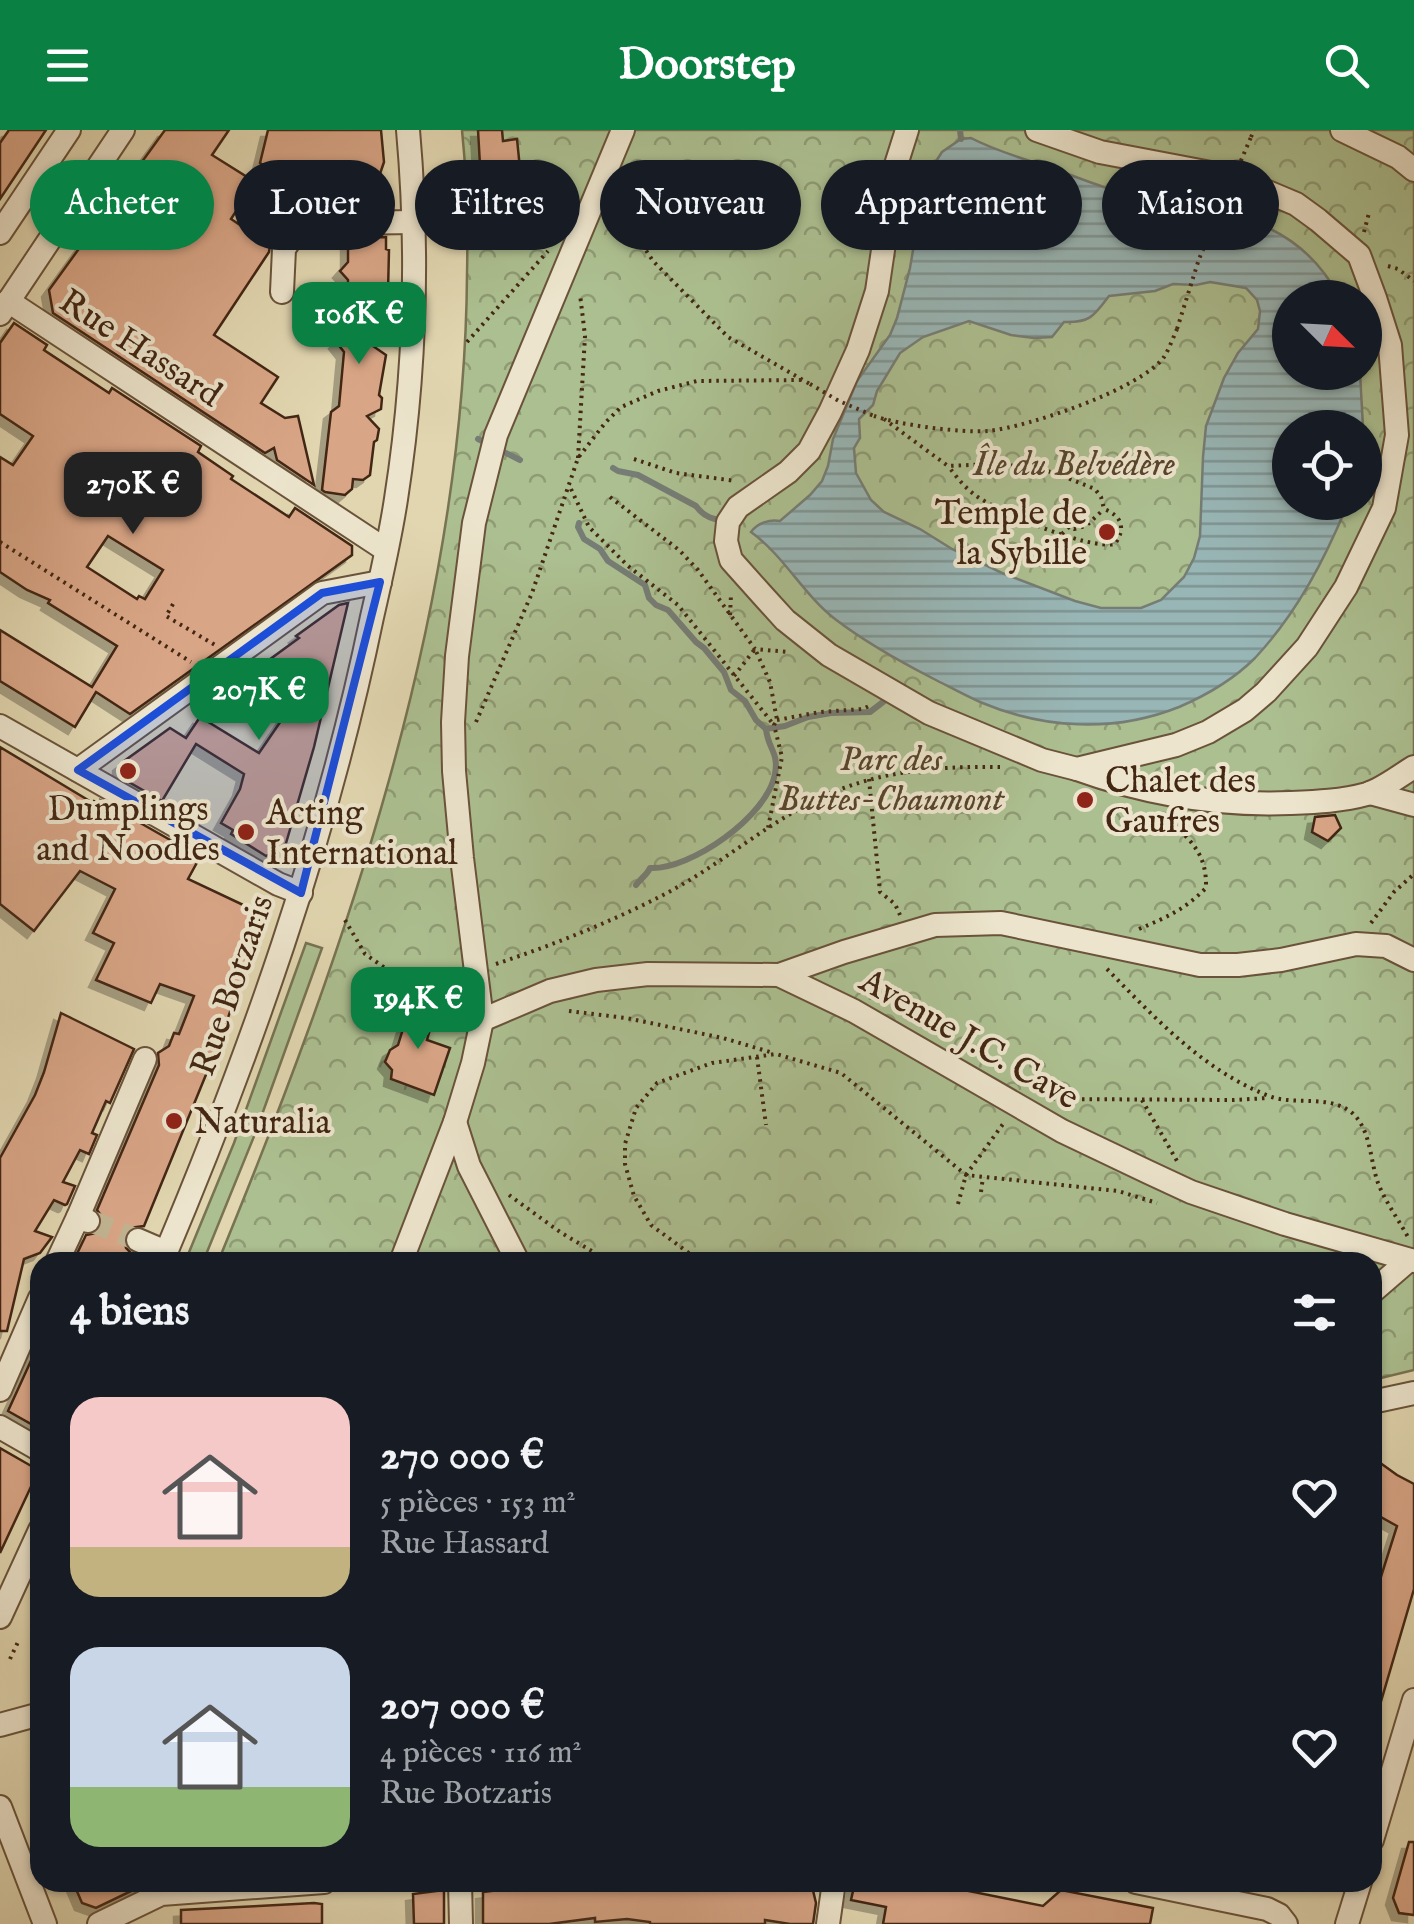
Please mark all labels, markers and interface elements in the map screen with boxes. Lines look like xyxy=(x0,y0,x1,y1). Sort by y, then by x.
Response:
text: Doorstep xyxy=(618,37,796,94)
icon: menu xyxy=(40,38,95,93)
icon: search xyxy=(1319,38,1374,93)
chip: Acheter xyxy=(30,160,214,250)
chip: Louer xyxy=(234,160,395,250)
chip: Filtres xyxy=(415,160,580,250)
chip: Nouveau xyxy=(600,160,801,250)
chip: Appartement xyxy=(821,160,1082,250)
chip: Maison xyxy=(1102,160,1279,250)
street label: Rue Hassard xyxy=(50,280,230,418)
north arrow xyxy=(1272,280,1382,390)
map controls xyxy=(1272,280,1382,520)
pin: 106K € xyxy=(278,282,440,367)
text: 106K € xyxy=(314,294,404,335)
button: locate xyxy=(1272,410,1382,520)
park label: Île du Belvédère xyxy=(972,442,1175,488)
pin: 270K € xyxy=(52,452,214,537)
text: 270K € xyxy=(86,464,180,505)
place label: Temple de la Sybille xyxy=(935,492,1087,577)
marker: Temple de la Sybille xyxy=(1096,521,1118,543)
pin: 207K € xyxy=(178,658,340,743)
text: 207K € xyxy=(212,670,306,711)
park label: Parc des Buttes-Chaumont xyxy=(778,738,1006,823)
marker: Dumplings and Noodles xyxy=(117,760,139,782)
place label: Chalet des Gaufres xyxy=(1105,760,1256,845)
place label: Dumplings and Noodles xyxy=(36,788,220,873)
marker: Chalet des Gaufres xyxy=(1074,789,1096,811)
place label: Acting International xyxy=(265,792,458,877)
marker: Acting International xyxy=(235,821,257,843)
street label: Rue Botzaris xyxy=(181,890,285,1082)
street label: Avenue J.C. Cave xyxy=(850,959,1086,1121)
pin: 194K € xyxy=(337,967,499,1052)
text: 194K € xyxy=(373,979,463,1020)
place label: Naturalia xyxy=(194,1101,332,1146)
marker: Naturalia xyxy=(163,1110,185,1132)
icon: filters xyxy=(1287,1285,1342,1340)
text: 4 biens xyxy=(70,1286,190,1339)
text: 270 000 € xyxy=(380,1430,544,1483)
icon: home xyxy=(150,1437,270,1557)
icon: heart xyxy=(1287,1470,1342,1525)
text: 5 pièces · 153 m² xyxy=(380,1483,576,1524)
text: Rue Hassard xyxy=(380,1524,549,1565)
text: 207 000 € xyxy=(380,1680,545,1733)
icon: home xyxy=(150,1687,270,1807)
icon: heart xyxy=(1287,1720,1342,1775)
text: 4 pièces · 116 m² xyxy=(380,1733,582,1774)
text: Rue Botzaris xyxy=(380,1774,552,1815)

